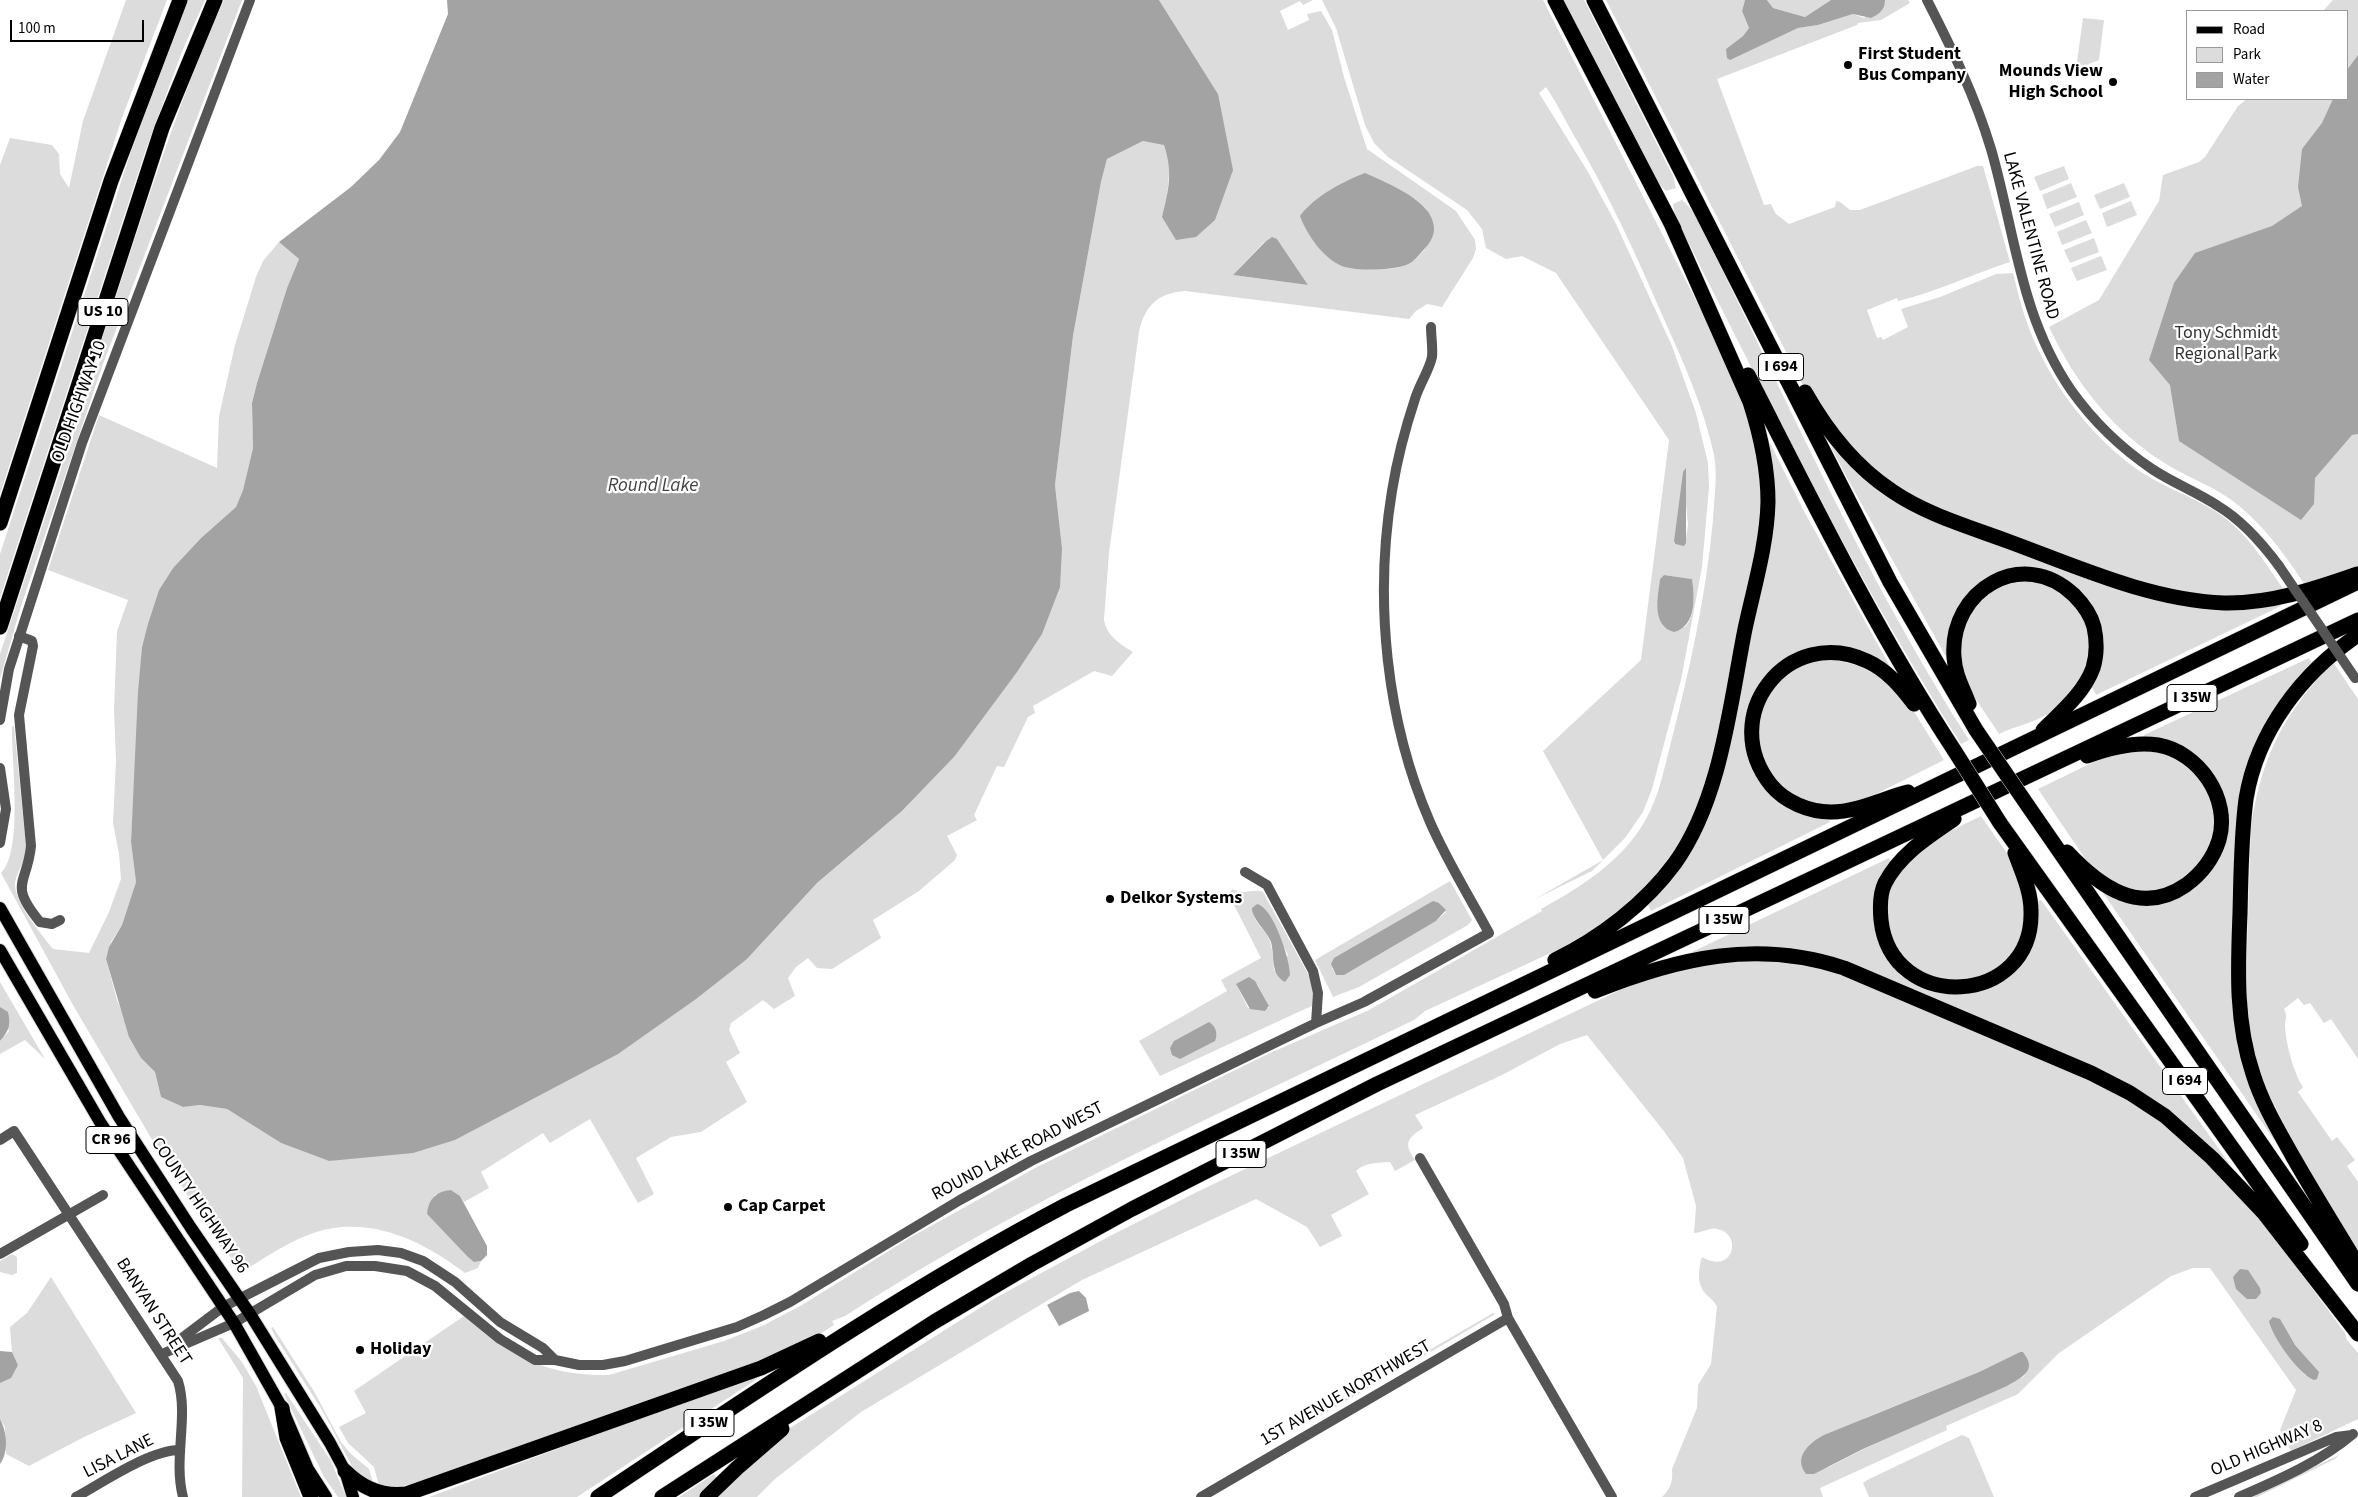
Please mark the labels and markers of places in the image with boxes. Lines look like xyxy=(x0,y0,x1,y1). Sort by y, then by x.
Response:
place label: First Student Bus Company xyxy=(1858,44,1966,86)
marker: First Student Bus Company xyxy=(1842,59,1854,71)
place label: Mounds View High School xyxy=(1999,61,2103,104)
marker: Mounds View High School xyxy=(2107,76,2119,88)
place label: Delkor Systems xyxy=(1120,888,1242,910)
marker: Delkor Systems xyxy=(1104,893,1116,905)
place label: Cap Carpet xyxy=(738,1196,825,1218)
marker: Cap Carpet xyxy=(722,1201,734,1213)
place label: Holiday xyxy=(370,1339,431,1361)
marker: Holiday xyxy=(354,1344,366,1356)

